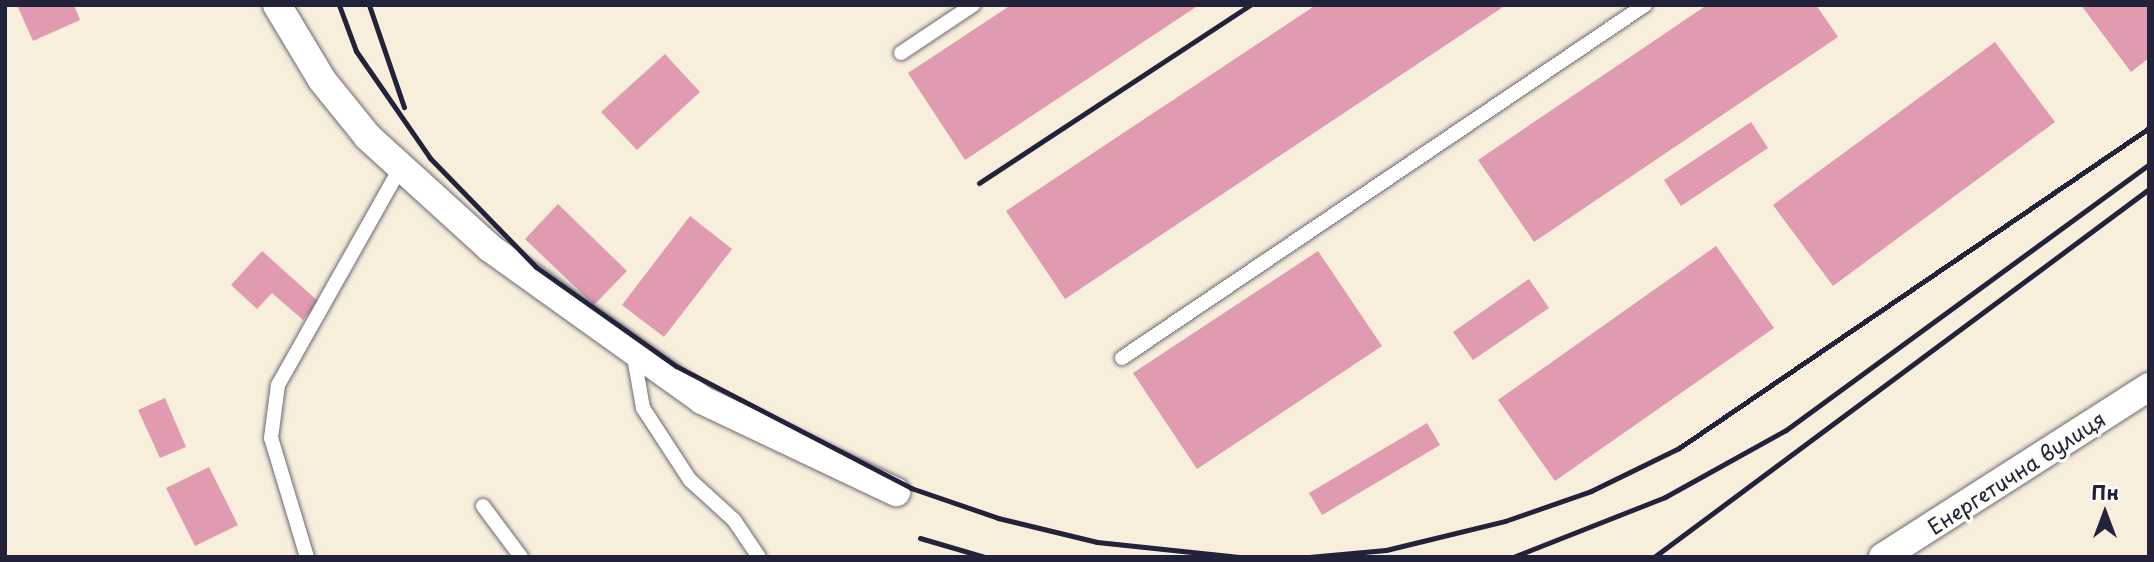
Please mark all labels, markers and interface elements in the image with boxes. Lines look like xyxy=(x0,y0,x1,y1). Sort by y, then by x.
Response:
street label: Енергетична вулиця xyxy=(1922,405,2110,539)
north arrow xyxy=(2070,478,2140,548)
text: Пн xyxy=(2091,478,2119,506)

